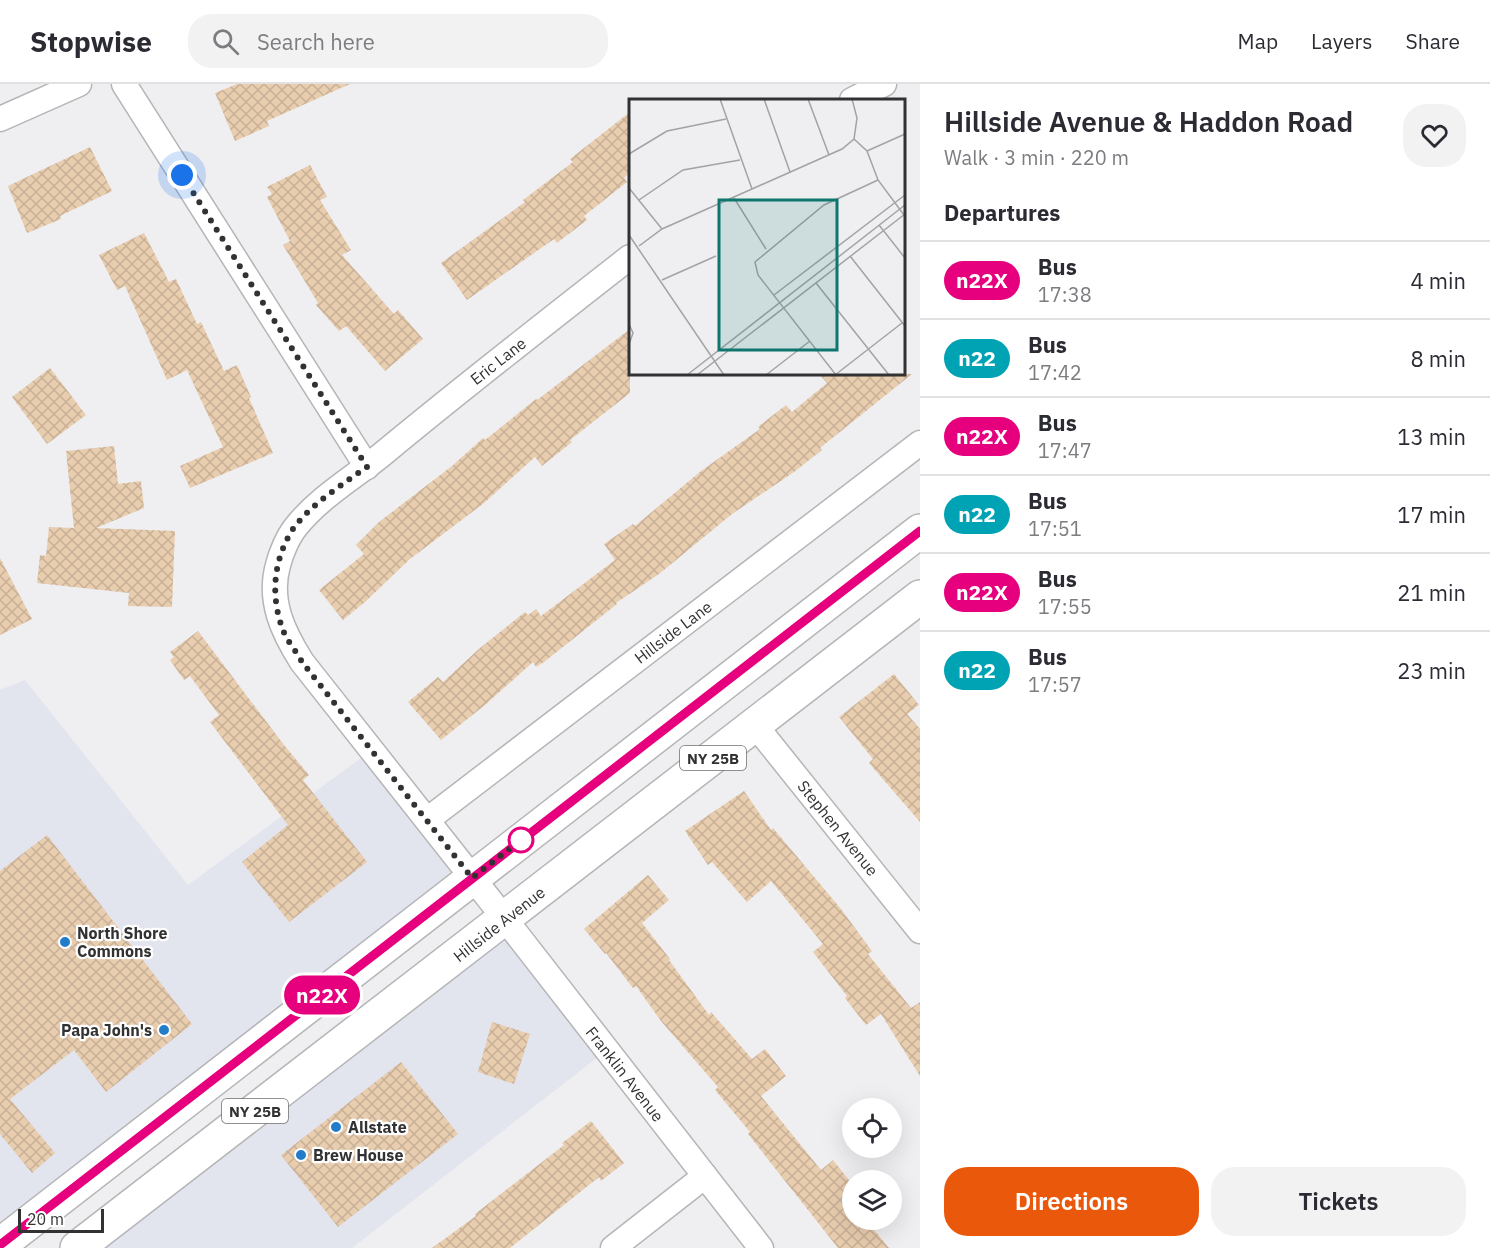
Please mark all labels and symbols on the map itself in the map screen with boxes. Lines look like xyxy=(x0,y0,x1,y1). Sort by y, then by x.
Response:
inset map xyxy=(629,99,905,375)
your location xyxy=(167,160,197,190)
street label: Eric Lane xyxy=(466,333,530,389)
street label: Hillside Lane xyxy=(630,596,716,668)
road number: NY 25B xyxy=(680,746,746,770)
street label: Stephen Avenue xyxy=(793,776,883,880)
unlabelled marker xyxy=(508,827,534,853)
street label: Hillside Avenue xyxy=(449,882,549,966)
place label: North Shore Commons xyxy=(77,923,168,961)
marker: North Shore Commons xyxy=(58,935,72,949)
line badge: n22X xyxy=(280,976,364,1014)
place label: Papa John's xyxy=(61,1020,152,1040)
street label: Franklin Avenue xyxy=(582,1022,668,1126)
marker: Papa John's xyxy=(157,1023,171,1037)
road number: NY 25B xyxy=(222,1099,288,1123)
place label: Allstate xyxy=(348,1117,407,1137)
marker: Allstate xyxy=(329,1120,343,1134)
place label: Brew House xyxy=(313,1145,403,1165)
marker: Brew House xyxy=(294,1148,308,1162)
scale bar xyxy=(18,1206,104,1234)

